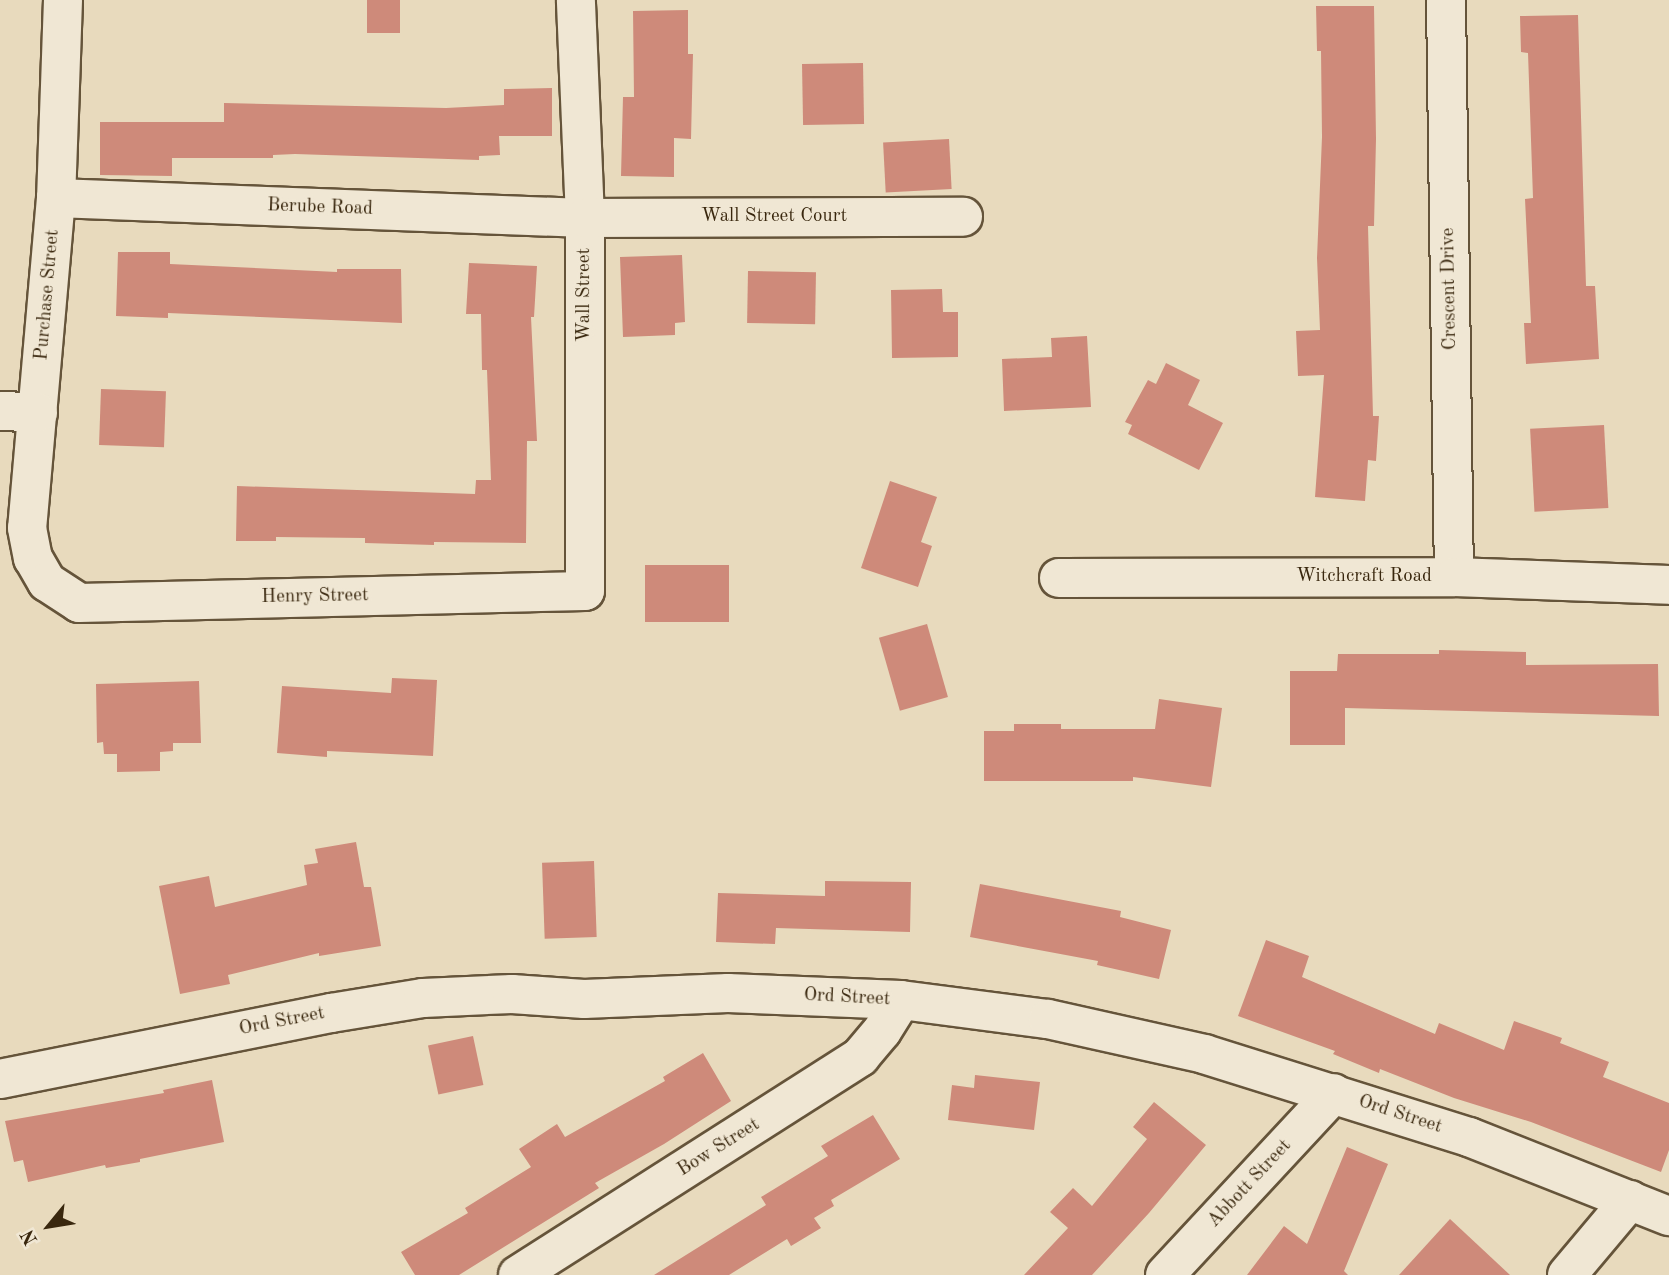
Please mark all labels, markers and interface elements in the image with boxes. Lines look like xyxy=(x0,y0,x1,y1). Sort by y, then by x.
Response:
street label: Berube Road xyxy=(267,195,373,221)
street label: Wall Street Court xyxy=(701,206,847,228)
street label: Purchase Street xyxy=(31,228,65,362)
street label: Crescent Drive xyxy=(1438,228,1462,350)
street label: Wall Street xyxy=(574,248,596,342)
street label: Witchcraft Road xyxy=(1296,566,1432,588)
street label: Henry Street xyxy=(261,585,369,609)
street label: Ord Street xyxy=(803,984,891,1012)
street label: Ord Street xyxy=(237,1003,327,1041)
street label: Ord Street xyxy=(1355,1091,1445,1139)
street label: Bow Street xyxy=(674,1114,764,1182)
street label: Abbott Street xyxy=(1203,1135,1297,1233)
north arrow xyxy=(14,1191,84,1261)
text: N xyxy=(19,1226,42,1248)

